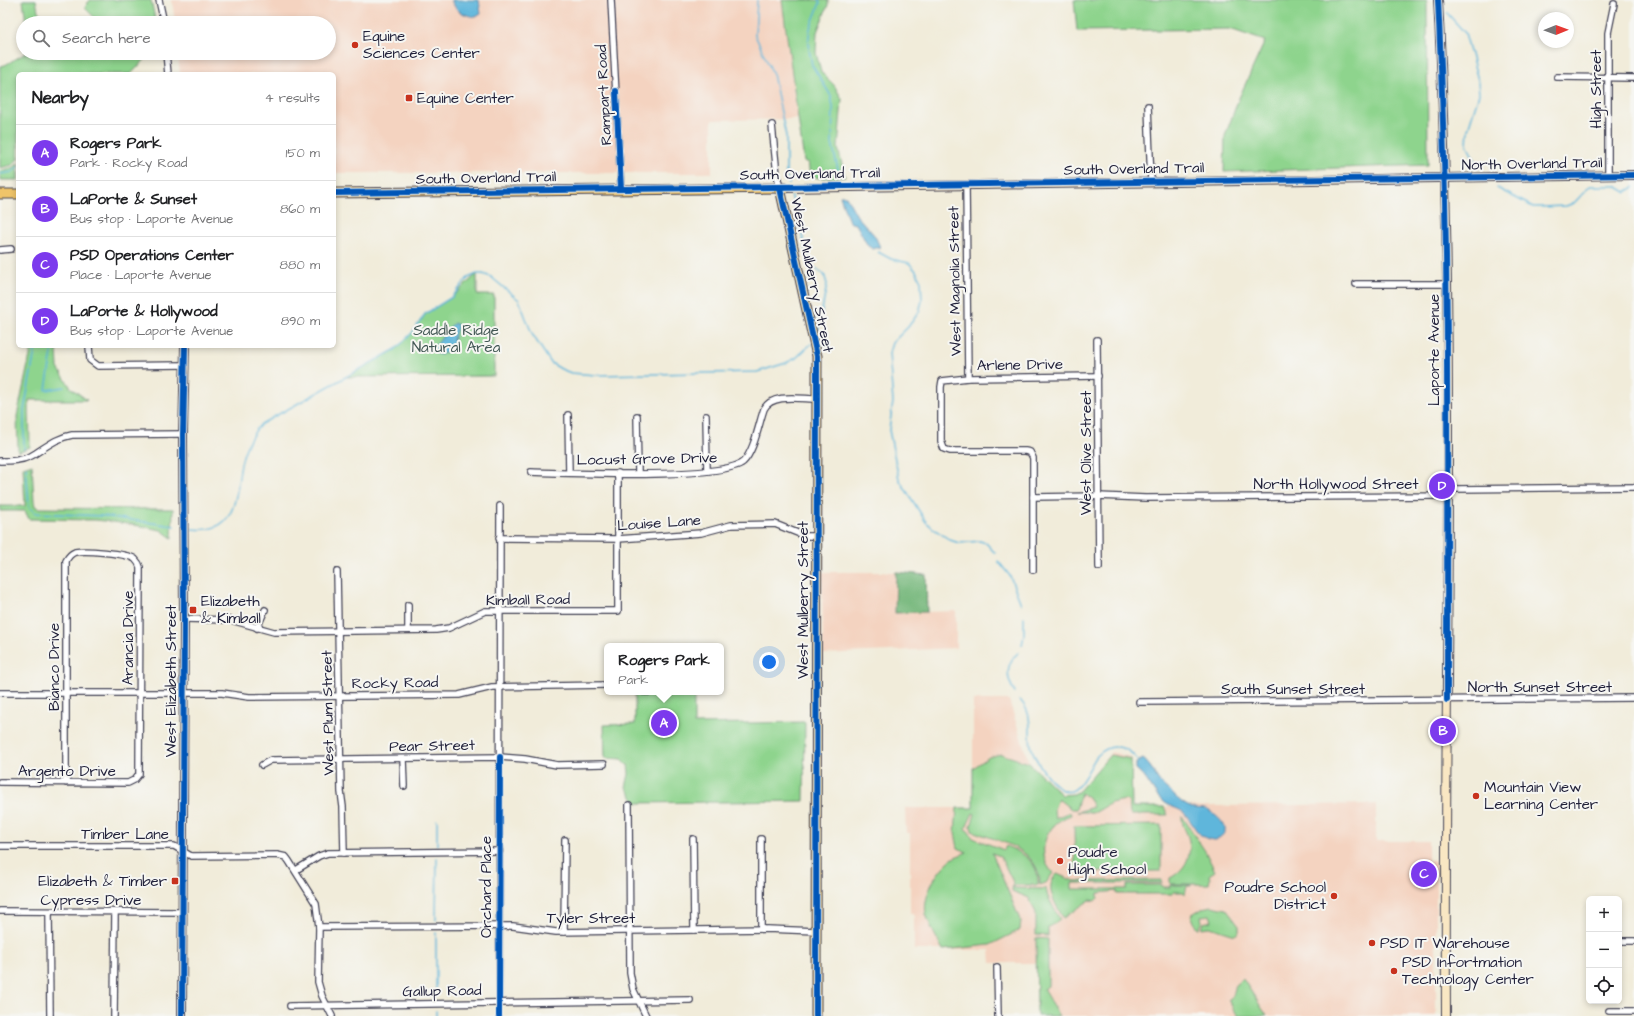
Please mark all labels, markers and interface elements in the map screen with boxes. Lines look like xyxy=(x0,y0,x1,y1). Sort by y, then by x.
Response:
north arrow xyxy=(1538,12,1574,48)
search box xyxy=(16,16,336,60)
place label: Equine Sciences Center xyxy=(363,26,480,64)
icon: search xyxy=(30,27,52,49)
text: Search here xyxy=(62,28,151,49)
marker: Equine Sciences Center xyxy=(350,40,360,50)
street label: Rampart Road xyxy=(591,44,617,146)
street label: High Street xyxy=(1586,50,1608,128)
text: Nearby xyxy=(32,86,89,110)
place label: Equine Center xyxy=(417,88,514,109)
text: 4 results xyxy=(265,89,320,107)
marker: Equine Center xyxy=(404,93,414,103)
text: Rogers Park xyxy=(70,133,161,154)
text: A xyxy=(41,144,49,162)
text: 150 m xyxy=(286,144,320,162)
street label: North Overland Trail xyxy=(1461,152,1603,176)
text: Park · Rocky Road xyxy=(70,154,187,172)
street label: South Overland Trail xyxy=(1064,157,1204,181)
street label: South Overland Trail xyxy=(740,162,880,186)
street label: South Overland Trail xyxy=(416,166,556,190)
text: LaPorte & Sunset xyxy=(70,189,197,210)
street label: West Mulberry Street xyxy=(784,196,839,355)
text: B xyxy=(40,200,50,218)
text: 860 m xyxy=(280,200,320,218)
street label: West Magnolia Street xyxy=(943,206,968,356)
text: Bus stop · Laporte Avenue xyxy=(70,210,233,228)
text: PSD Operations Center xyxy=(70,245,234,266)
text: C xyxy=(40,256,50,274)
text: 880 m xyxy=(280,256,320,274)
text: Place · Laporte Avenue xyxy=(70,266,212,284)
street label: Laporte Avenue xyxy=(1424,294,1445,406)
text: LaPorte & Hollywood xyxy=(70,301,218,322)
text: D xyxy=(41,312,49,330)
text: 890 m xyxy=(281,312,320,330)
park label: Saddle Ridge Natural Area xyxy=(412,320,501,358)
text: Bus stop · Laporte Avenue xyxy=(70,322,233,340)
street label: Arlene Drive xyxy=(977,354,1063,376)
street label: West Olive Street xyxy=(1076,391,1097,515)
street label: Locust Grove Drive xyxy=(576,447,718,471)
pin: D xyxy=(1429,471,1455,501)
street label: North Hollywood Street xyxy=(1253,474,1419,496)
street label: Louise Lane xyxy=(616,510,702,536)
street label: West Mulberry Street xyxy=(793,521,815,679)
street label: Kimball Road xyxy=(486,589,571,611)
street label: Arancia Drive xyxy=(118,591,139,685)
place label: Elizabeth & Kimball xyxy=(201,591,261,629)
street label: West Elizabeth Street xyxy=(161,605,182,757)
marker: Elizabeth & Kimball xyxy=(188,605,198,615)
street label: Bianco Drive xyxy=(44,623,65,711)
popup xyxy=(604,643,724,695)
street label: West Plum Street xyxy=(316,650,340,776)
text: Rogers Park xyxy=(618,650,710,671)
your location xyxy=(759,652,779,672)
text: Park xyxy=(618,671,648,689)
street label: Rocky Road xyxy=(352,672,439,695)
street label: North Sunset Street xyxy=(1468,677,1612,698)
street label: South Sunset Street xyxy=(1221,679,1365,700)
pin: A xyxy=(651,708,677,738)
pin: B xyxy=(1430,716,1456,746)
street label: Pear Street xyxy=(389,735,475,757)
street label: Argento Drive xyxy=(18,761,116,783)
place label: Mountain View Learning Center xyxy=(1484,777,1598,816)
marker: Mountain View Learning Center xyxy=(1471,791,1481,801)
street label: Timber Lane xyxy=(81,824,169,845)
street label: Orchard Place xyxy=(476,836,497,938)
place label: Poudre High School xyxy=(1068,842,1146,881)
marker: Poudre High School xyxy=(1055,856,1065,866)
pin: C xyxy=(1411,859,1437,889)
place label: Elizabeth & Timber xyxy=(38,871,167,892)
marker: Elizabeth & Timber xyxy=(170,876,180,886)
place label: Poudre School District xyxy=(1225,877,1326,915)
street label: Cypress Drive xyxy=(41,890,141,912)
marker: Poudre School District xyxy=(1329,891,1339,901)
map controls xyxy=(1586,896,1622,1004)
button: + xyxy=(1586,896,1622,932)
street label: Tyler Street xyxy=(547,908,635,930)
button: − xyxy=(1586,932,1622,968)
place label: PSD IT Warehouse xyxy=(1380,933,1510,954)
marker: PSD IT Warehouse xyxy=(1367,938,1377,948)
place label: PSD Infortmation Technology Center xyxy=(1402,952,1534,991)
marker: PSD Infortmation Technology Center xyxy=(1389,966,1399,976)
button: locate xyxy=(1586,968,1622,1004)
street label: Gallup Road xyxy=(402,980,482,1002)

